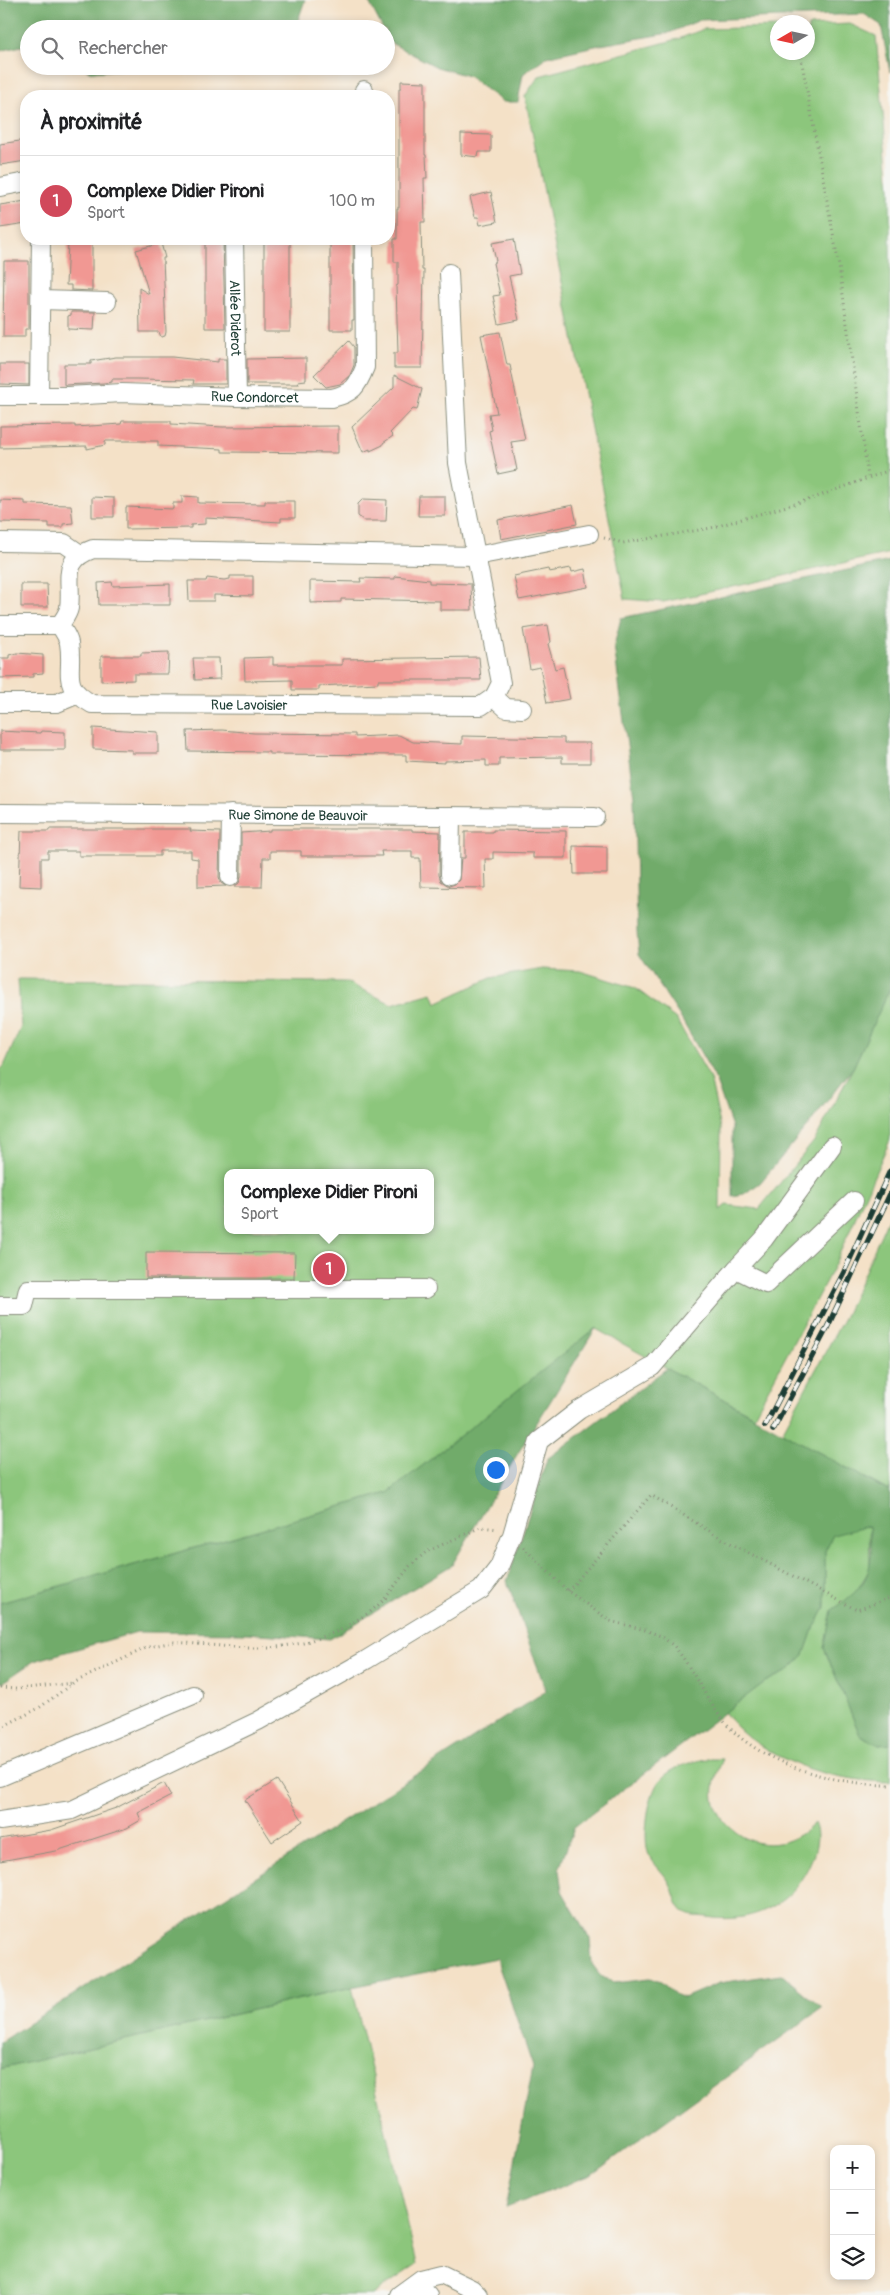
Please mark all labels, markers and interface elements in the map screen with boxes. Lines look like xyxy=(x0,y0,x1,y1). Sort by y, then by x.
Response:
north arrow xyxy=(770,15,815,60)
search box xyxy=(20,20,395,75)
icon: search xyxy=(38,34,66,62)
text: Rechercher xyxy=(78,36,168,60)
text: À proximité xyxy=(40,109,143,136)
text: Complexe Didier Pironi xyxy=(87,179,264,203)
text: 1 xyxy=(53,191,59,211)
text: 100 m xyxy=(329,191,375,211)
text: Sport xyxy=(87,203,125,223)
street label: Allée Diderot xyxy=(226,280,244,357)
street label: Rue Condorcet xyxy=(211,388,299,407)
street label: Rue Lavoisier xyxy=(211,697,287,714)
street label: Rue Simone de Beauvoir xyxy=(228,807,368,824)
popup xyxy=(224,1169,434,1234)
text: Complexe Didier Pironi xyxy=(241,1180,417,1204)
text: Sport xyxy=(241,1204,278,1224)
pin: 1 xyxy=(313,1250,345,1288)
your location xyxy=(483,1457,509,1483)
map controls xyxy=(830,2145,875,2280)
button: + xyxy=(830,2145,875,2190)
button: − xyxy=(830,2190,875,2235)
button: layers xyxy=(830,2235,875,2280)

